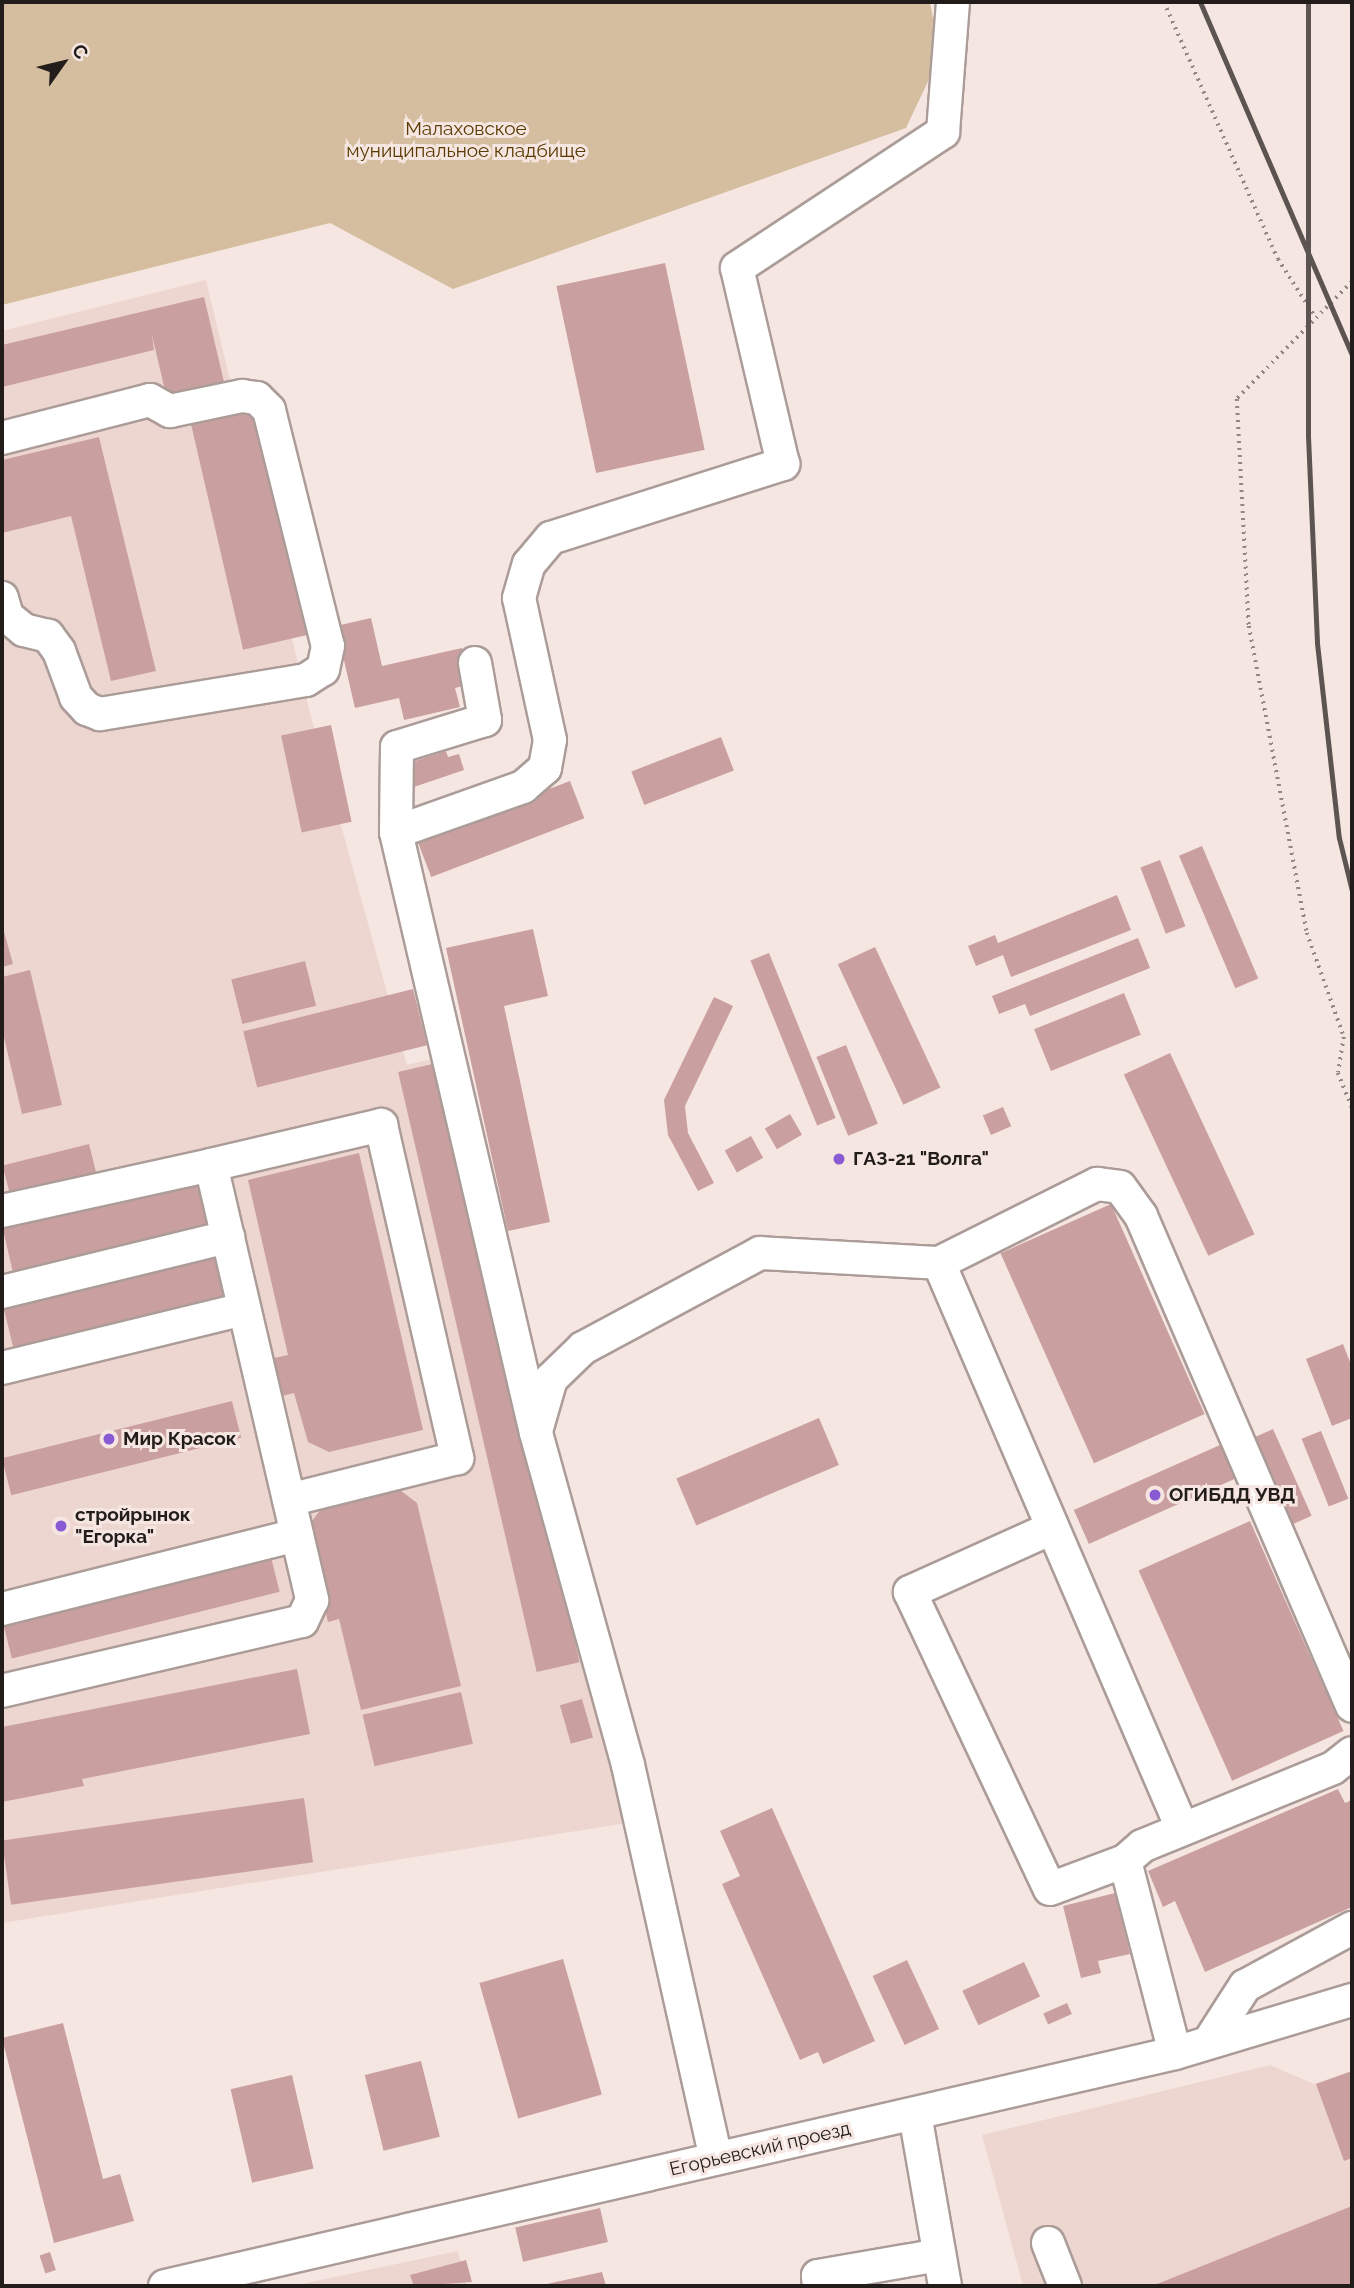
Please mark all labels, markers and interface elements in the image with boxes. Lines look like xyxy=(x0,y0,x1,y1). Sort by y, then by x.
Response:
north arrow xyxy=(28,28,98,98)
text: С xyxy=(68,40,93,63)
park label: Малаховское муниципальное кладбище xyxy=(346,118,586,162)
place label: ГАЗ-21 "Волга" xyxy=(853,1148,989,1170)
marker: ГАЗ-21 "Волга" xyxy=(831,1151,847,1167)
place label: Мир Красок xyxy=(123,1428,237,1450)
marker: Мир Красок xyxy=(101,1431,117,1447)
place label: ОГИБДД УВД xyxy=(1169,1484,1295,1506)
marker: ОГИБДД УВД xyxy=(1147,1487,1163,1503)
place label: стройрынок "Егорка" xyxy=(75,1504,191,1548)
marker: стройрынок "Егорка" xyxy=(53,1518,69,1534)
street label: Егорьевский проезд xyxy=(667,2117,853,2181)

